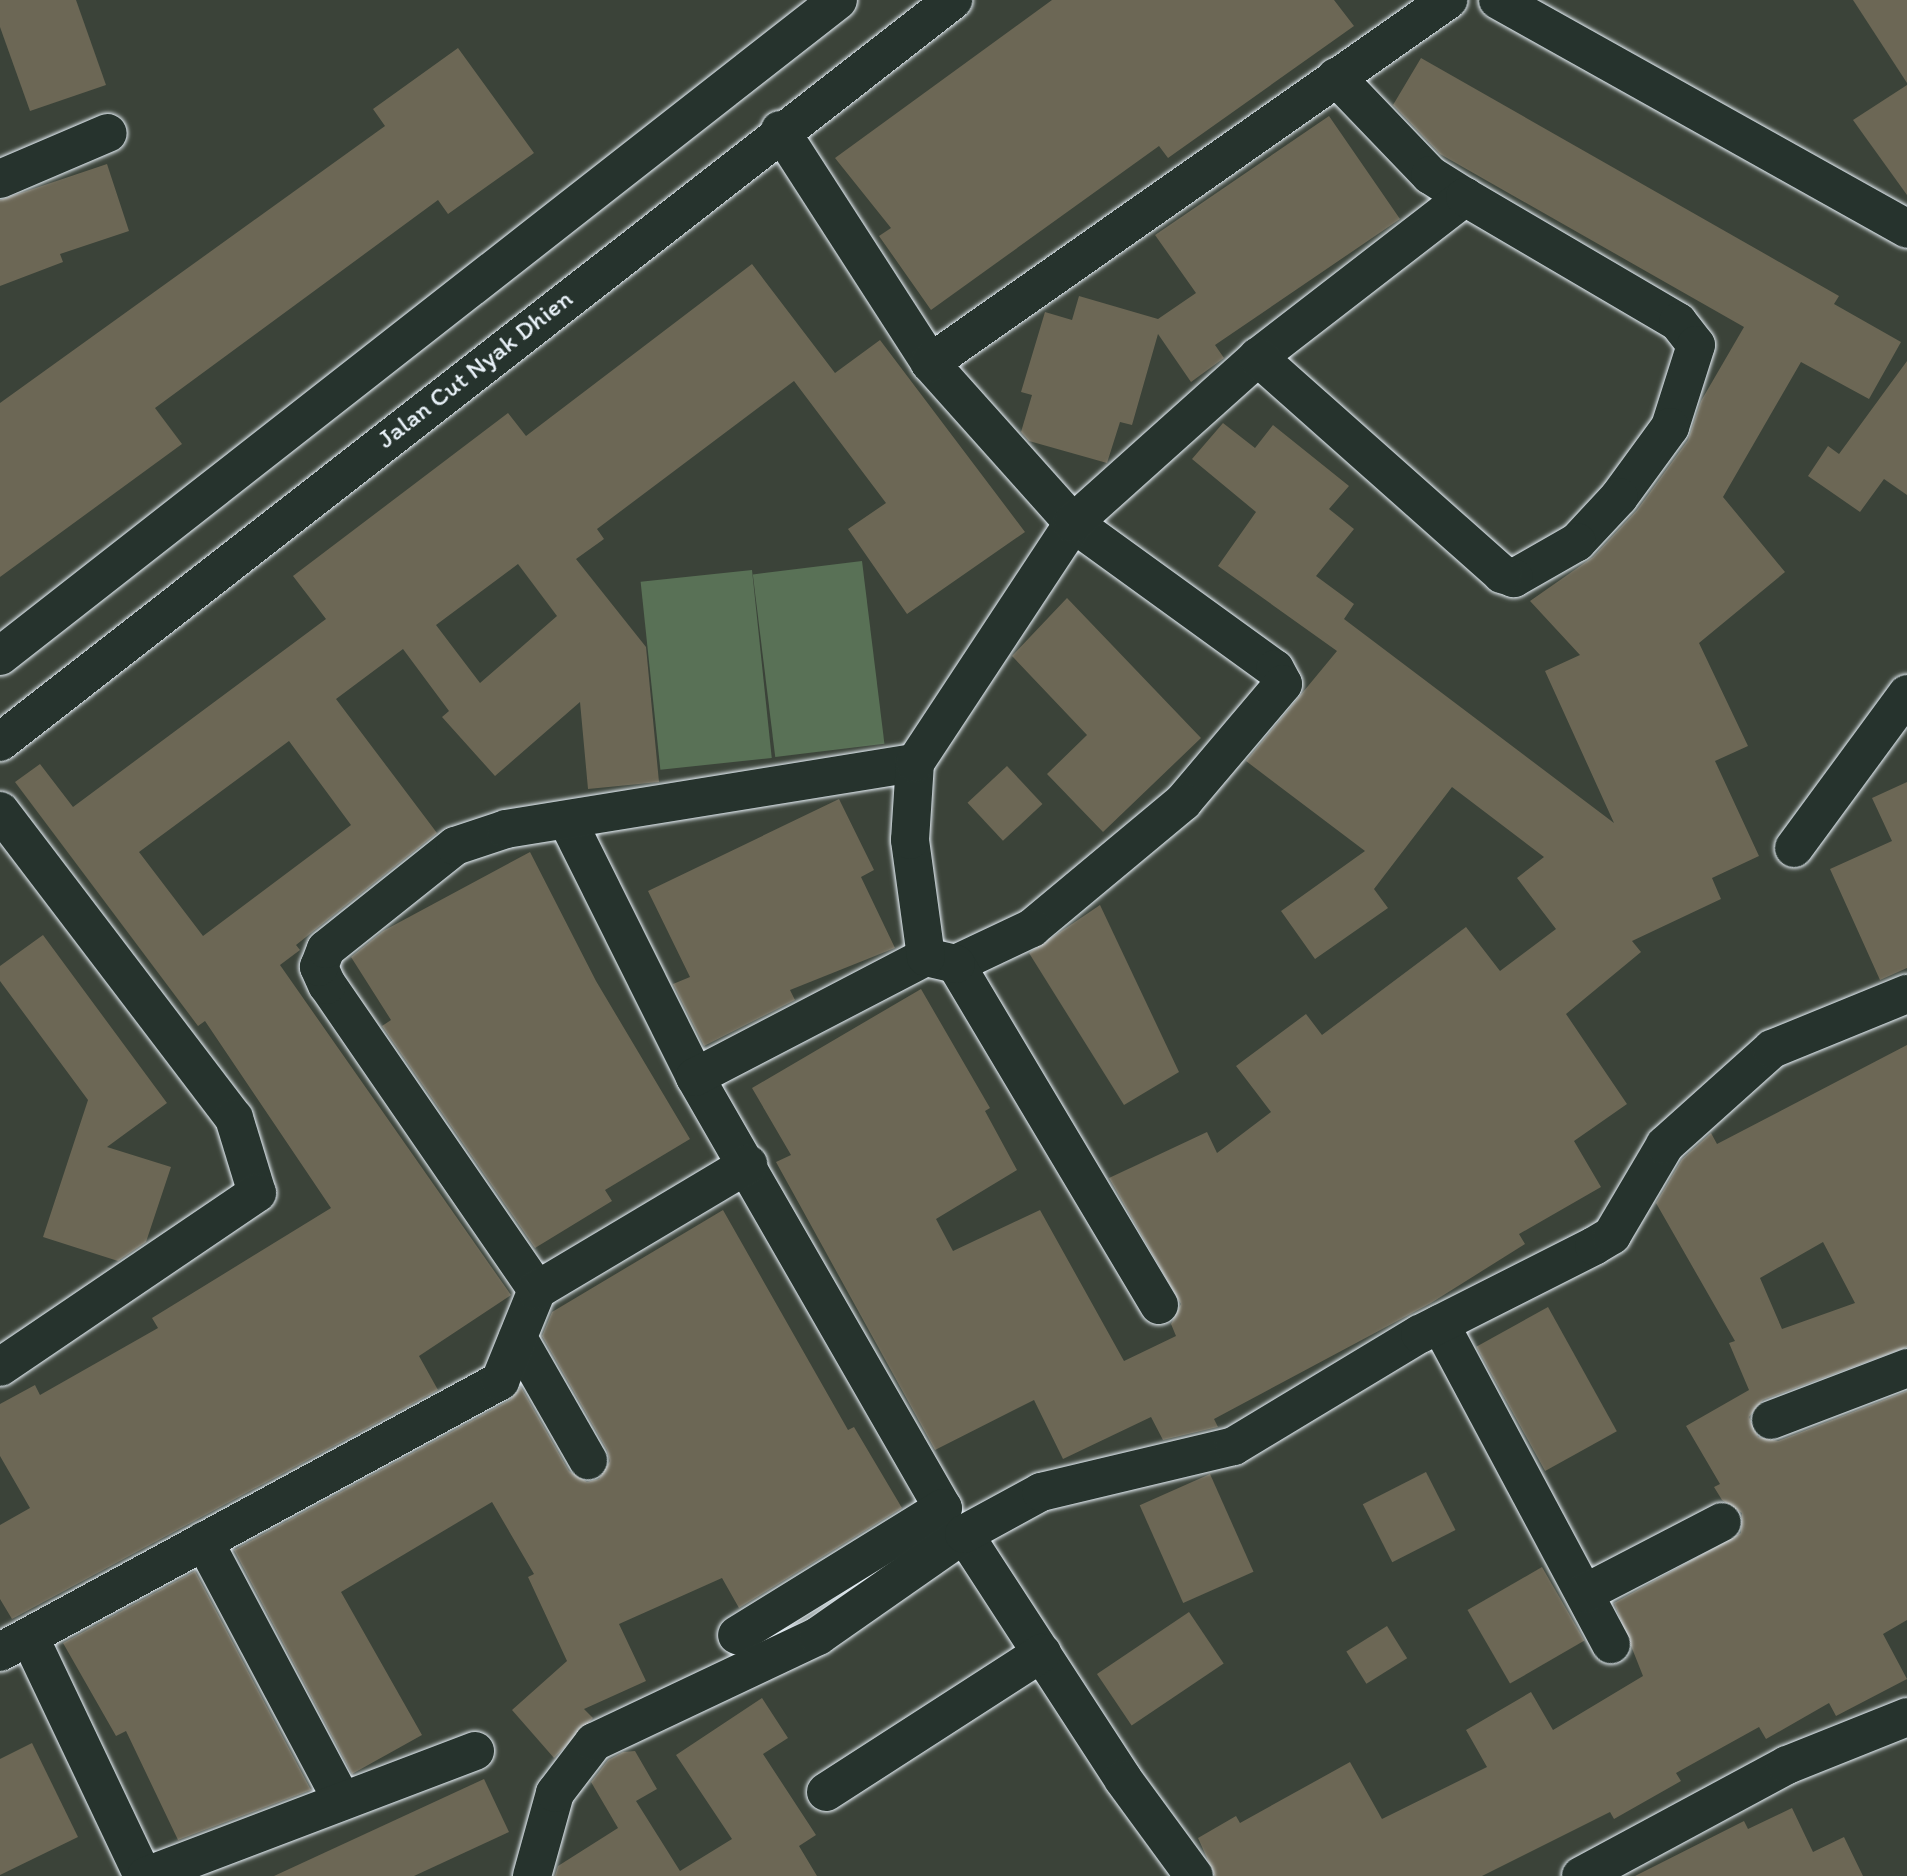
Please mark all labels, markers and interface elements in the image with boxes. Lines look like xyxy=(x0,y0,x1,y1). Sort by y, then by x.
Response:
street label: Jalan Cut Nyak Dhien xyxy=(371,283,579,455)

